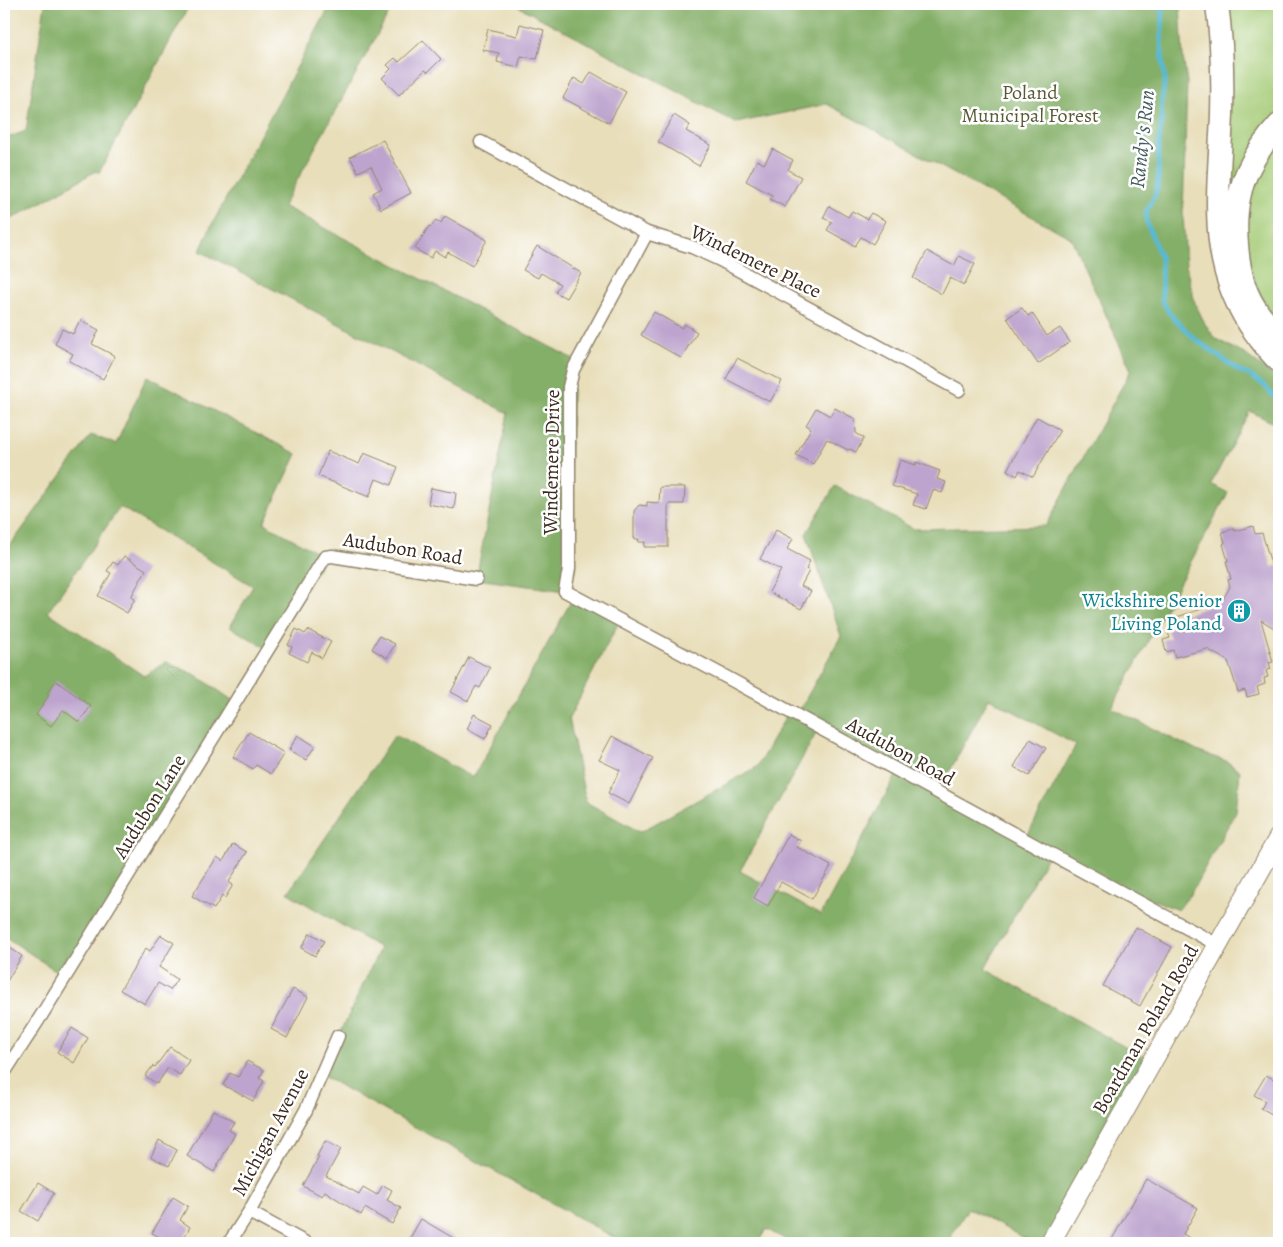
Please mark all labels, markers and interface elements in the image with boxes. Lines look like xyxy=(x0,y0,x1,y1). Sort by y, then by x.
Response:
park label: Poland Municipal Forest xyxy=(961,79,1099,129)
water label: Randy's Run xyxy=(1123,88,1161,190)
street label: Windemere Place xyxy=(685,218,826,305)
street label: Windemere Drive xyxy=(537,389,566,536)
street label: Audubon Road xyxy=(340,526,465,571)
place label: Wickshire Senior Living Poland xyxy=(1081,587,1222,637)
building icon: Wickshire Senior Living Poland xyxy=(1226,598,1252,624)
street label: Audubon Road xyxy=(841,710,960,793)
street label: Audubon Lane xyxy=(106,749,192,864)
street label: Boardman Poland Road xyxy=(1086,939,1205,1119)
street label: Michigan Avenue xyxy=(225,1064,315,1201)

